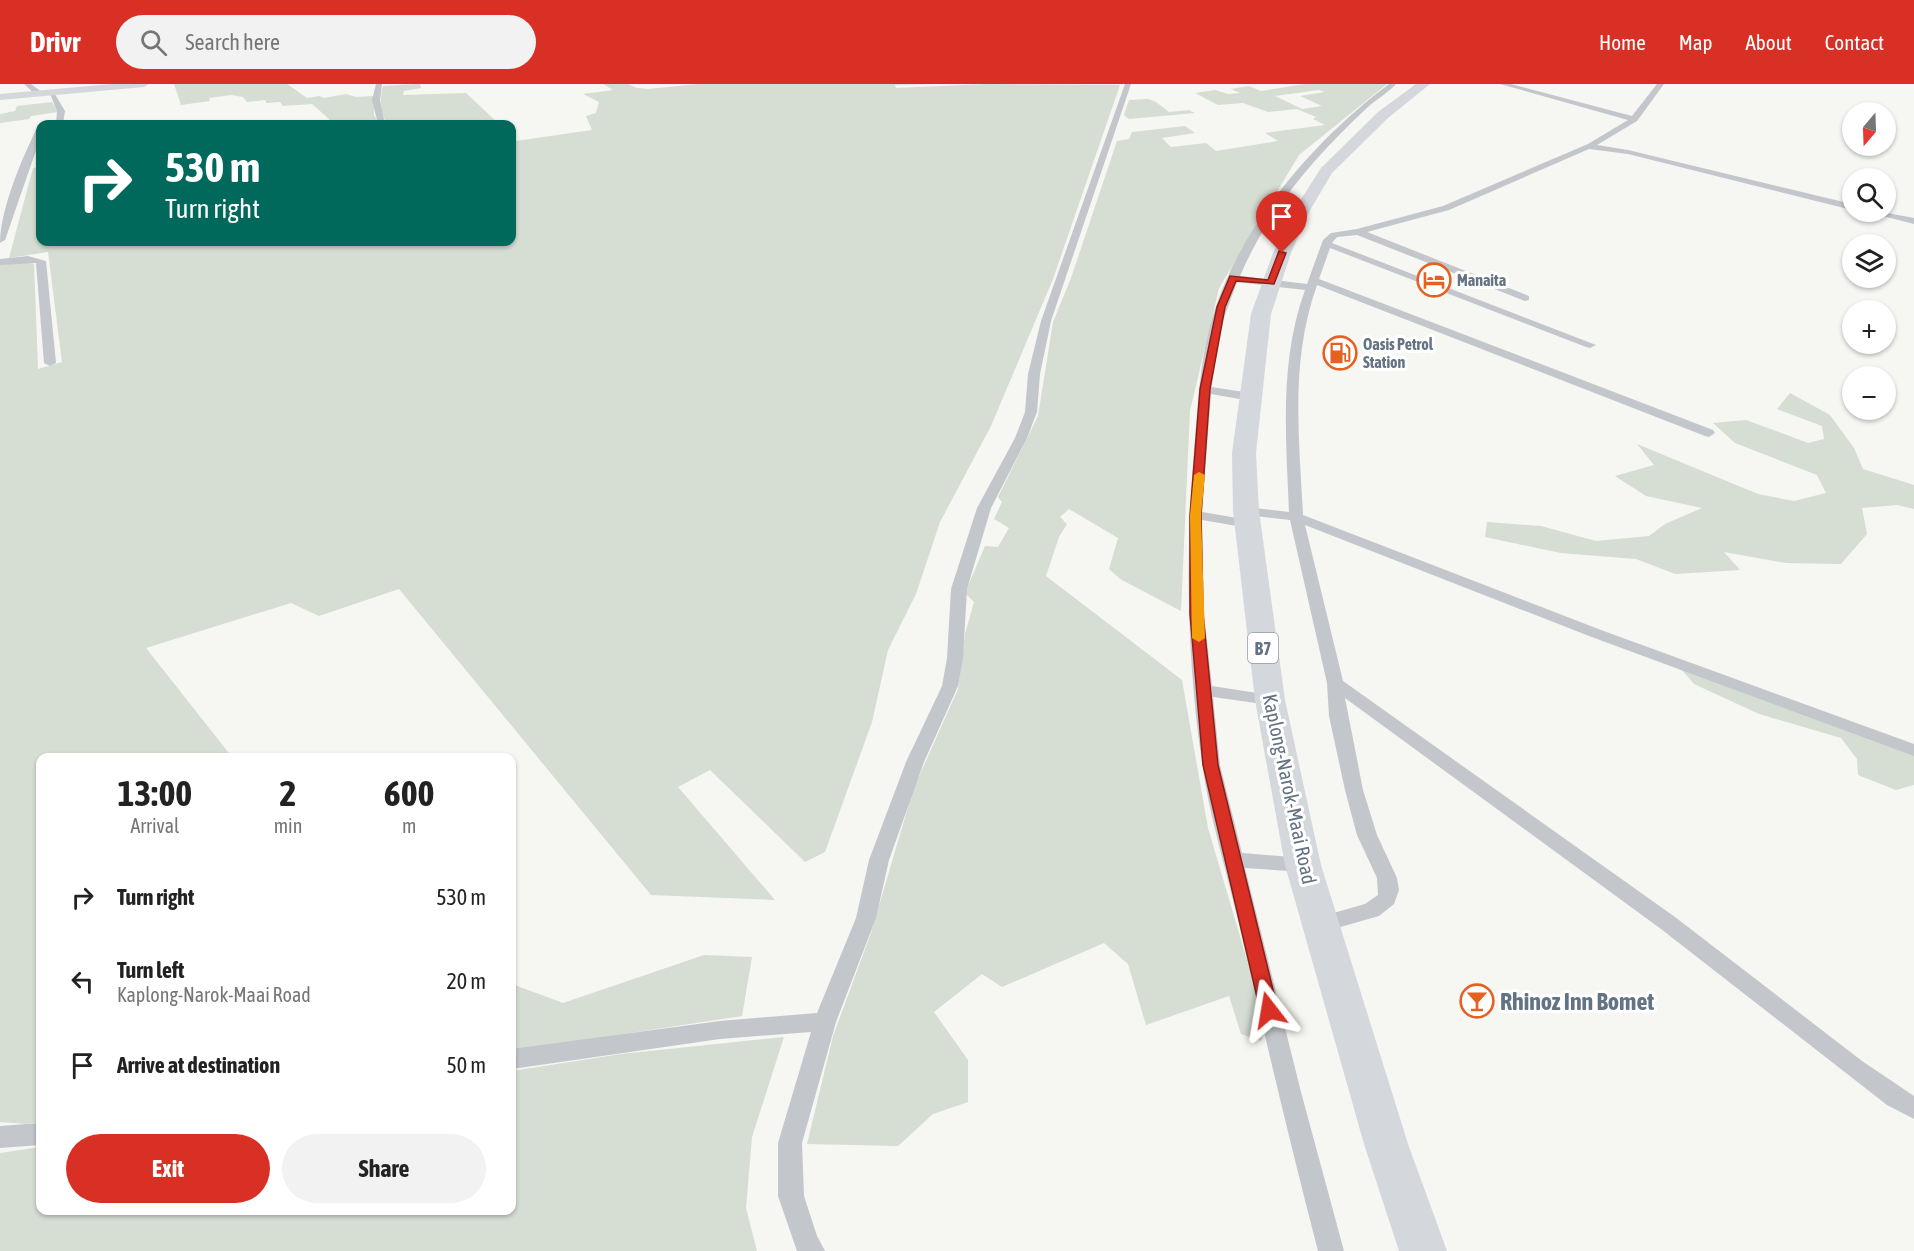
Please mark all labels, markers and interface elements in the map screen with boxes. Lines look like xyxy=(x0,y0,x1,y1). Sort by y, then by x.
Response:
search box xyxy=(116,15,536,69)
text: Drivr xyxy=(30,26,80,58)
icon: search xyxy=(137,26,170,59)
text: Search here xyxy=(185,29,280,55)
text: Home xyxy=(1599,30,1646,54)
text: Map xyxy=(1679,30,1713,54)
text: About xyxy=(1746,30,1792,54)
text: Contact xyxy=(1825,30,1884,54)
north arrow xyxy=(1842,102,1896,156)
map controls xyxy=(1842,102,1896,420)
text: 530 m xyxy=(165,143,260,191)
icon: right xyxy=(66,144,144,222)
button: search xyxy=(1842,168,1896,222)
pin xyxy=(1256,191,1307,253)
text: Turn right xyxy=(165,193,260,224)
icon: arrive xyxy=(1265,200,1298,233)
button: layers xyxy=(1842,234,1896,288)
hotel icon: Manaita xyxy=(1416,262,1452,298)
place label: Manaita xyxy=(1457,271,1506,289)
button: + xyxy=(1842,300,1896,354)
fuel station icon: Oasis Petrol Station xyxy=(1322,335,1358,371)
place label: Oasis Petrol Station xyxy=(1363,335,1434,371)
button: − xyxy=(1842,366,1896,420)
road number: B7 xyxy=(1248,633,1278,663)
street label: Kaplong-Narok-Maai Road xyxy=(1259,692,1321,886)
text: 13:00 xyxy=(117,772,192,814)
text: 2 xyxy=(280,772,296,814)
text: 600 xyxy=(384,772,435,814)
text: Arrival xyxy=(130,814,179,837)
text: min xyxy=(274,814,302,837)
text: m xyxy=(402,814,416,837)
icon: right xyxy=(66,881,99,914)
text: Turn right xyxy=(117,884,194,910)
text: 530 m xyxy=(436,884,486,910)
text: Turn left xyxy=(117,957,184,983)
icon: left xyxy=(66,965,99,998)
text: 20 m xyxy=(446,968,486,994)
position arrow xyxy=(1237,978,1301,1042)
text: Kaplong-Narok-Maai Road xyxy=(117,983,311,1006)
bar icon: Rhinoz Inn Bomet xyxy=(1459,983,1495,1019)
place label: Rhinoz Inn Bomet xyxy=(1500,988,1654,1015)
icon: arrive xyxy=(66,1049,99,1082)
text: Arrive at destination xyxy=(117,1052,280,1078)
text: 50 m xyxy=(446,1052,486,1078)
button: Exit xyxy=(66,1134,270,1203)
button: Share xyxy=(282,1134,486,1203)

